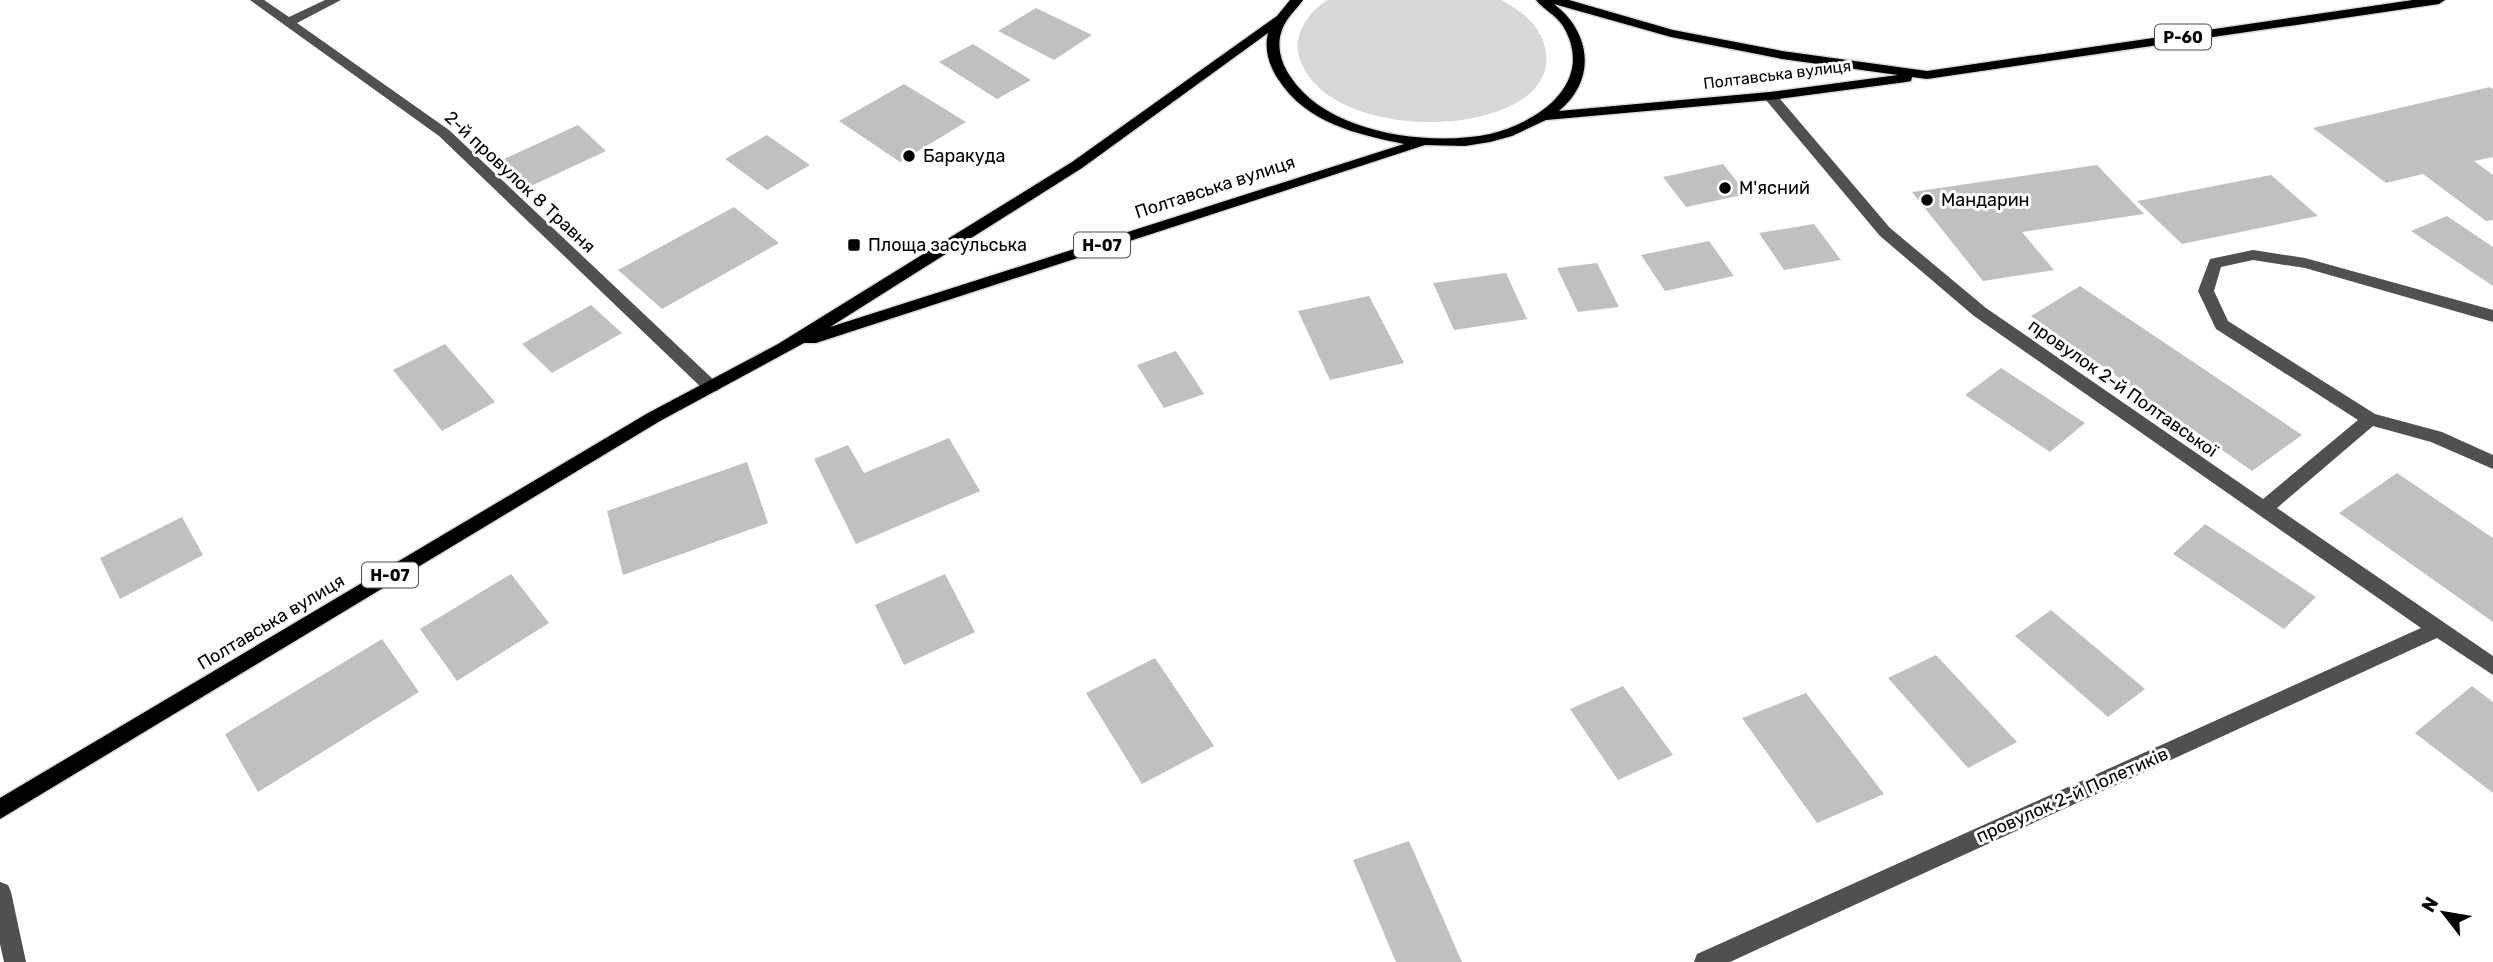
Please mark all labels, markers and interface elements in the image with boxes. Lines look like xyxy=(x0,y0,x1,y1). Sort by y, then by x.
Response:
road number: Р-60 xyxy=(2155,24,2211,50)
street label: Полтавська вулиця xyxy=(1702,56,1852,93)
street label: 2-й провулок 8 Травня xyxy=(440,106,600,258)
place label: Баракуда xyxy=(923,145,1005,167)
marker: Баракуда xyxy=(901,148,917,164)
street label: Полтавська вулиця xyxy=(1132,151,1298,223)
place label: М'ясний xyxy=(1739,177,1810,199)
marker: М'ясний xyxy=(1717,180,1733,196)
place label: Мандарин xyxy=(1941,189,2030,211)
marker: Мандарин xyxy=(1919,192,1935,208)
road number: Н-07 xyxy=(1074,232,1130,258)
place label: Площа засульська xyxy=(868,234,1027,256)
marker: Площа засульська xyxy=(846,237,862,253)
street label: провулок 2-й Полтавської xyxy=(2024,314,2222,462)
road number: Н-07 xyxy=(362,562,418,588)
street label: Полтавська вулиця xyxy=(194,569,348,675)
street label: провулок 2-й Полетиків xyxy=(1973,743,2171,847)
north arrow xyxy=(2409,878,2479,948)
text: N xyxy=(2416,893,2443,916)

